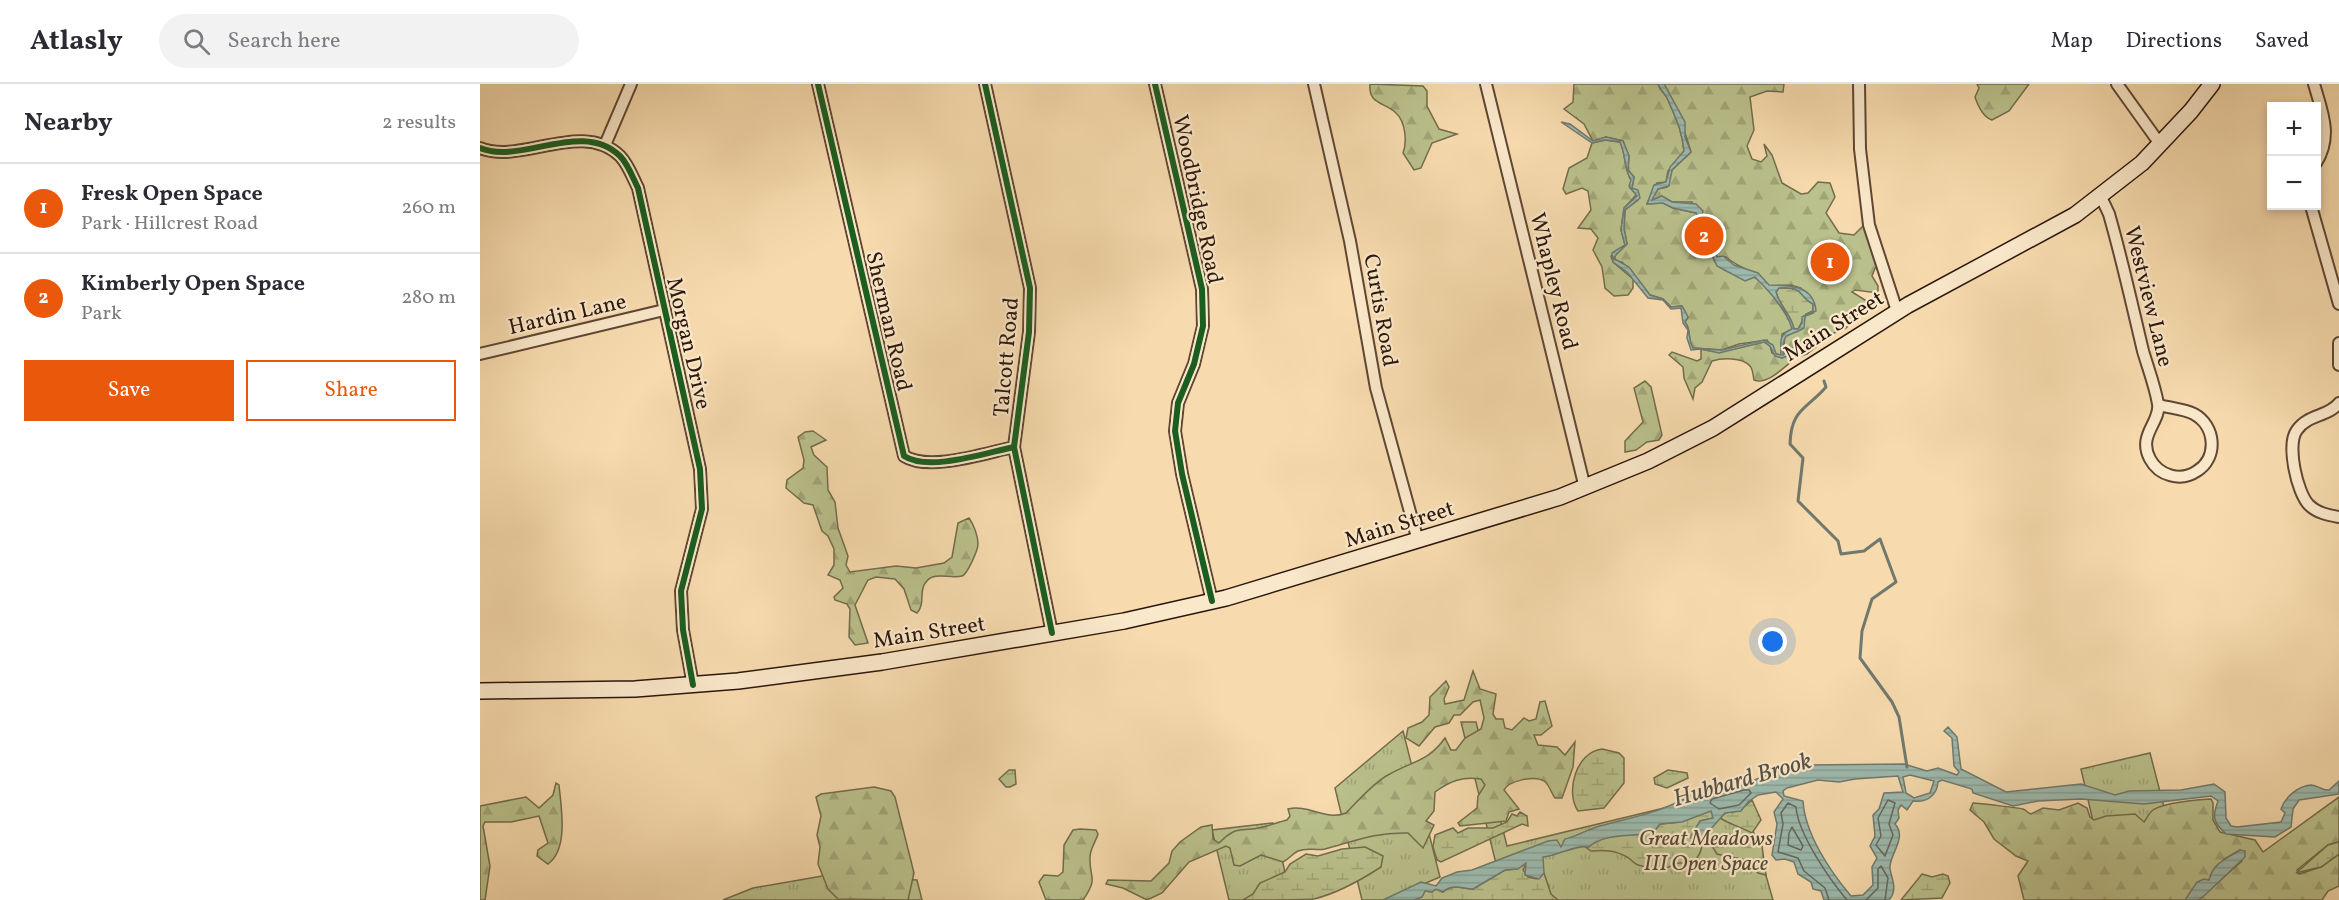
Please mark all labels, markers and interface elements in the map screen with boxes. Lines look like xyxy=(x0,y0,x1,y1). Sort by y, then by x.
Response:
search box xyxy=(159,14,579,68)
text: Atlasly xyxy=(30,22,123,61)
icon: search xyxy=(180,25,213,58)
text: Search here xyxy=(228,26,340,57)
text: Map xyxy=(2051,27,2093,56)
text: Directions xyxy=(2126,27,2222,56)
text: Saved xyxy=(2255,27,2309,56)
map controls xyxy=(2267,102,2321,210)
button: + xyxy=(2267,102,2321,156)
text: Nearby xyxy=(24,105,113,141)
text: 2 results xyxy=(382,109,456,137)
street label: Woodbridge Road xyxy=(1163,112,1230,287)
button: − xyxy=(2267,156,2321,210)
text: Fresk Open Space xyxy=(81,179,263,210)
text: 1 xyxy=(39,194,48,222)
text: 260 m xyxy=(401,194,456,222)
text: Park · Hillcrest Road xyxy=(81,210,258,238)
street label: Whapley Road xyxy=(1521,210,1585,353)
pin: 2 xyxy=(1684,214,1724,258)
street label: Westview Lane xyxy=(2115,223,2180,370)
pin: 1 xyxy=(1810,240,1850,285)
street label: Sherman Road xyxy=(856,249,919,394)
street label: Curtis Road xyxy=(1354,252,1405,369)
text: Kimberly Open Space xyxy=(81,269,305,300)
street label: Morgan Drive xyxy=(657,275,718,413)
text: 2 xyxy=(38,284,49,312)
text: 280 m xyxy=(401,284,456,312)
street label: Main Street xyxy=(1778,284,1891,370)
street label: Hardin Lane xyxy=(506,287,630,344)
street label: Talcott Road xyxy=(987,296,1028,418)
text: Park xyxy=(81,300,122,328)
button: Save xyxy=(24,360,234,421)
button: Share xyxy=(246,360,456,421)
street label: Main Street xyxy=(1341,494,1459,557)
street label: Main Street xyxy=(871,609,988,658)
your location xyxy=(1758,627,1787,656)
water label: Hubbard Brook xyxy=(1669,745,1816,817)
park label: Great Meadows III Open Space xyxy=(1639,824,1773,880)

